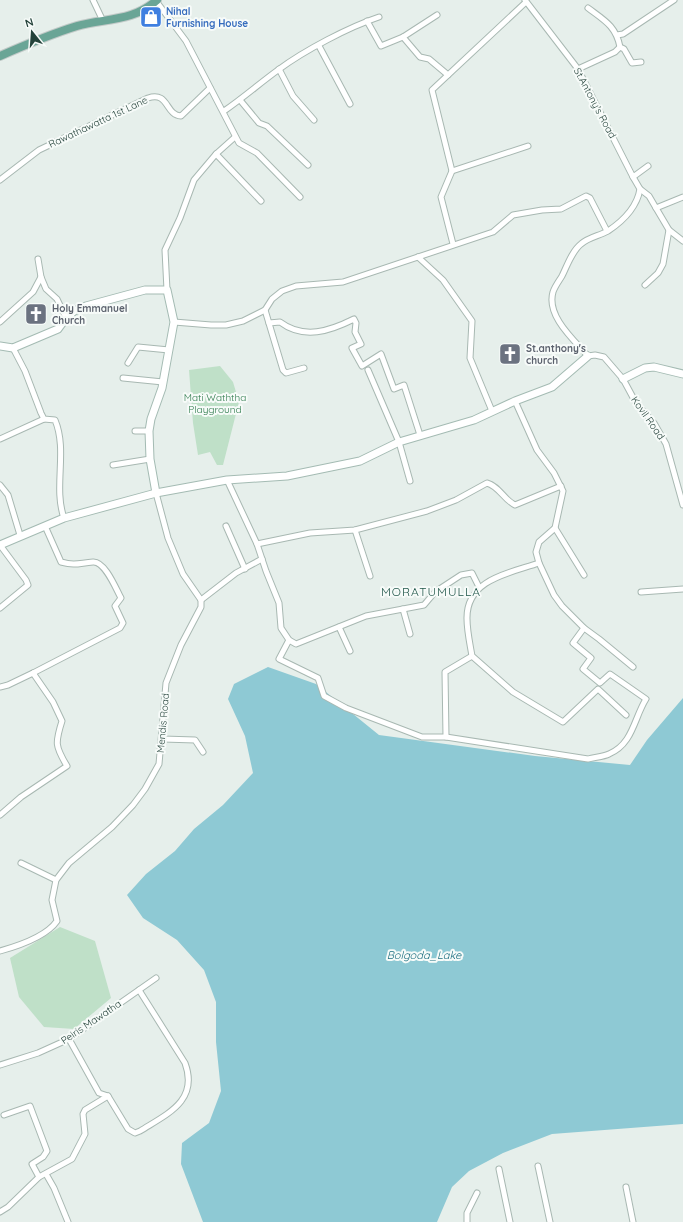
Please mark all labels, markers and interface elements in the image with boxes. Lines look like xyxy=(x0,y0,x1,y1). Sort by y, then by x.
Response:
shop icon: Nihal Furnishing House xyxy=(138,4,164,30)
place label: Nihal Furnishing House xyxy=(166,5,248,30)
north arrow xyxy=(12,12,52,52)
text: N xyxy=(23,15,35,30)
street label: St.Antony's Road xyxy=(571,65,619,141)
street label: Rawathawatta 1st Lane xyxy=(46,93,150,151)
church icon: Holy Emmanuel Church xyxy=(23,301,49,327)
place label: Holy Emmanuel Church xyxy=(52,302,128,327)
church icon: St.anthony's church xyxy=(497,341,523,367)
place label: St.anthony's church xyxy=(526,342,586,367)
park label: Mati Waththa Playground xyxy=(184,391,246,416)
street label: Kovil Road xyxy=(628,394,668,442)
district label: MORATUMULLA xyxy=(381,584,481,599)
street label: Mendis Road xyxy=(154,692,172,754)
water label: Bolgoda_Lake xyxy=(387,948,462,962)
street label: Peiris Mawatha xyxy=(58,997,124,1047)

